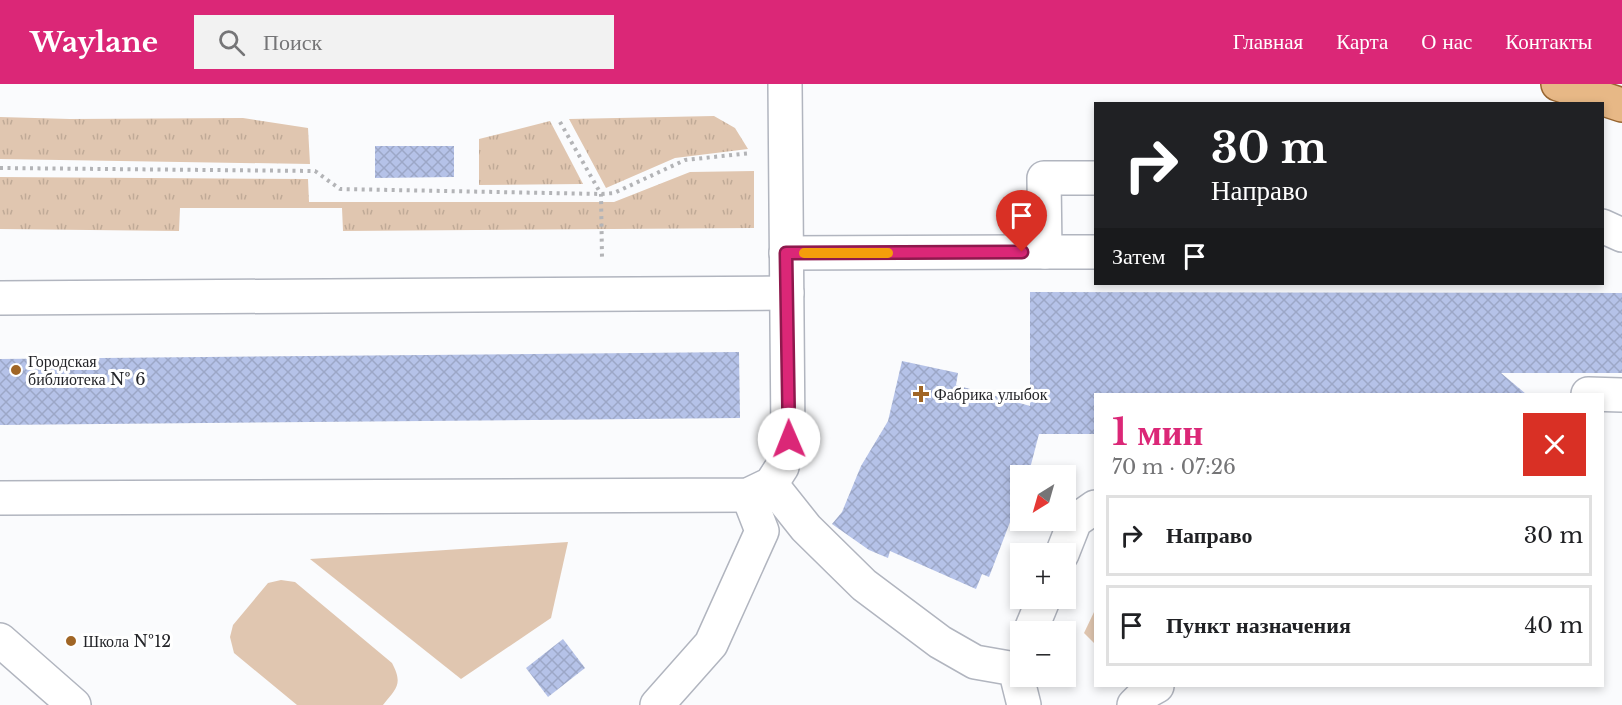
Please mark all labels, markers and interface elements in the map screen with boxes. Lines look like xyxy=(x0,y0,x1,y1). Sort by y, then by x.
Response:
search box xyxy=(194,15,614,69)
text: Waylane xyxy=(30,25,158,60)
icon: search xyxy=(215,26,248,59)
text: Поиск xyxy=(263,29,322,56)
text: Главная xyxy=(1233,29,1303,55)
text: Карта xyxy=(1336,29,1388,55)
text: О нас xyxy=(1421,29,1472,55)
text: Контакты xyxy=(1505,29,1592,55)
text: 30 m xyxy=(1211,122,1327,174)
icon: right xyxy=(1112,126,1190,204)
text: Направо xyxy=(1211,174,1308,207)
pin xyxy=(996,190,1047,252)
icon: arrive xyxy=(1005,199,1038,232)
icon: arrive xyxy=(1178,240,1211,273)
text: Затем xyxy=(1112,243,1166,270)
place label: Городская библиотека № 6 xyxy=(28,351,146,389)
marker: Городская библиотека № 6 xyxy=(9,363,23,377)
place label: Фабрика улыбок xyxy=(934,384,1048,404)
marker: Фабрика улыбок xyxy=(912,385,930,403)
position arrow xyxy=(757,407,821,471)
text: 1 мин xyxy=(1112,410,1203,455)
button: close xyxy=(1523,413,1586,476)
text: 70 m · 07:26 xyxy=(1112,455,1236,479)
north arrow xyxy=(1010,465,1076,531)
map controls xyxy=(1010,465,1076,687)
icon: right xyxy=(1115,519,1148,552)
text: Направо xyxy=(1166,522,1252,549)
text: 30 m xyxy=(1524,522,1583,549)
button: + xyxy=(1010,543,1076,609)
icon: arrive xyxy=(1115,609,1148,642)
text: Пункт назначения xyxy=(1166,612,1351,639)
text: 40 m xyxy=(1525,612,1583,639)
button: − xyxy=(1010,621,1076,687)
place label: Школа №12 xyxy=(83,631,171,651)
marker: Школа №12 xyxy=(64,634,78,648)

